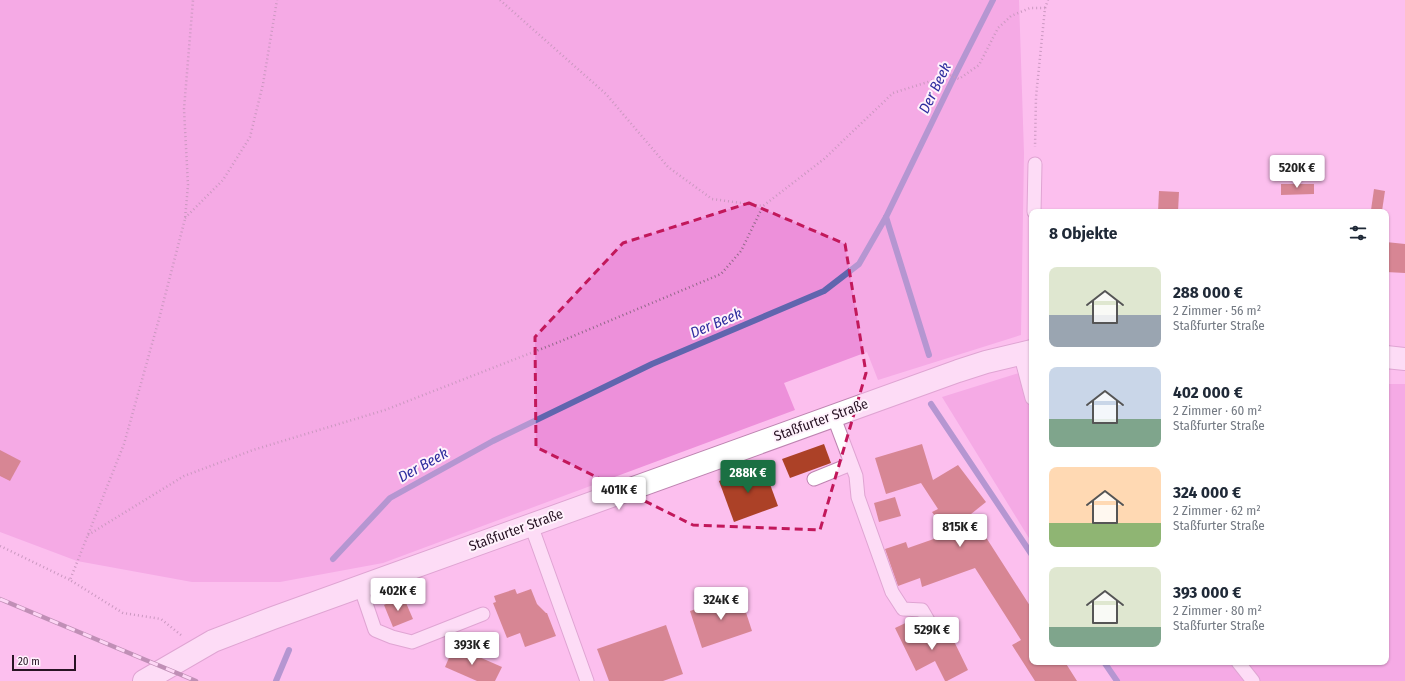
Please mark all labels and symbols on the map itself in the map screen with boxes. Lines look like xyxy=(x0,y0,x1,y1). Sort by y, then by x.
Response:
water label: Der Beek xyxy=(915,59,955,116)
pin: 520K € xyxy=(1264,155,1330,189)
water label: Der Beek xyxy=(687,304,745,342)
street label: Staßfurter Straße xyxy=(772,395,870,445)
water label: Der Beek xyxy=(395,444,452,486)
pin: 288K € xyxy=(715,460,781,494)
pin: 401K € xyxy=(586,477,652,511)
street label: Staßfurter Straße xyxy=(467,505,565,555)
pin: 815K € xyxy=(927,514,993,548)
pin: 402K € xyxy=(365,578,431,612)
pin: 324K € xyxy=(688,587,754,621)
pin: 529K € xyxy=(899,617,965,651)
pin: 393K € xyxy=(439,632,505,666)
scale bar xyxy=(12,653,76,672)

